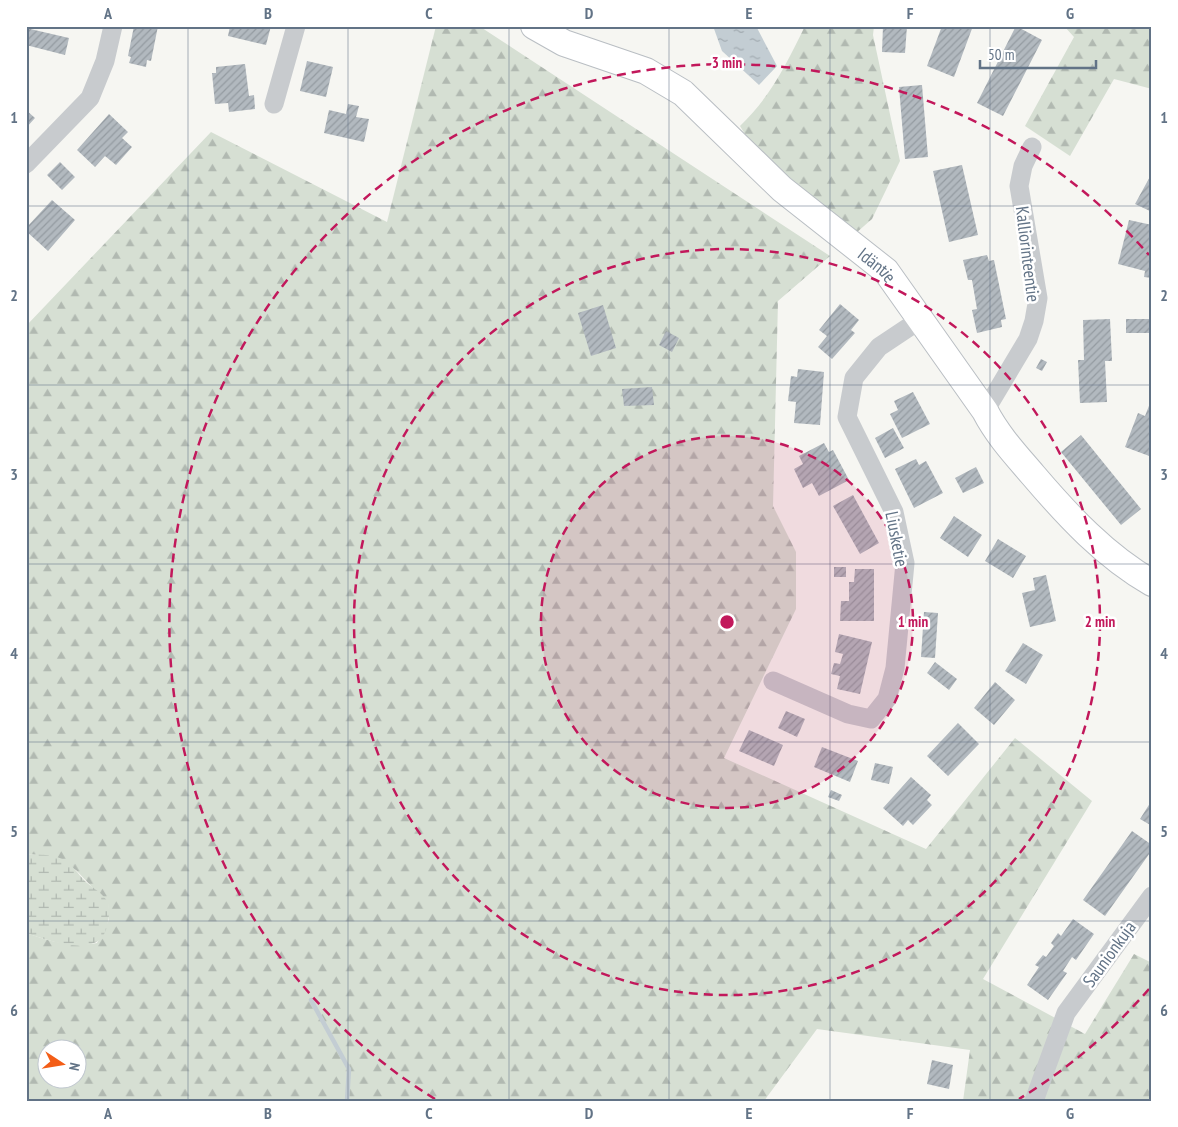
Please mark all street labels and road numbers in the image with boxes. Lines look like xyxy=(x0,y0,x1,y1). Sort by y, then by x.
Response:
street label: Kalliorinteentie xyxy=(1011,205,1045,303)
street label: Idäntie xyxy=(854,242,902,287)
street label: Liusketie xyxy=(880,509,914,569)
street label: Saunionkuja xyxy=(1077,916,1141,992)

